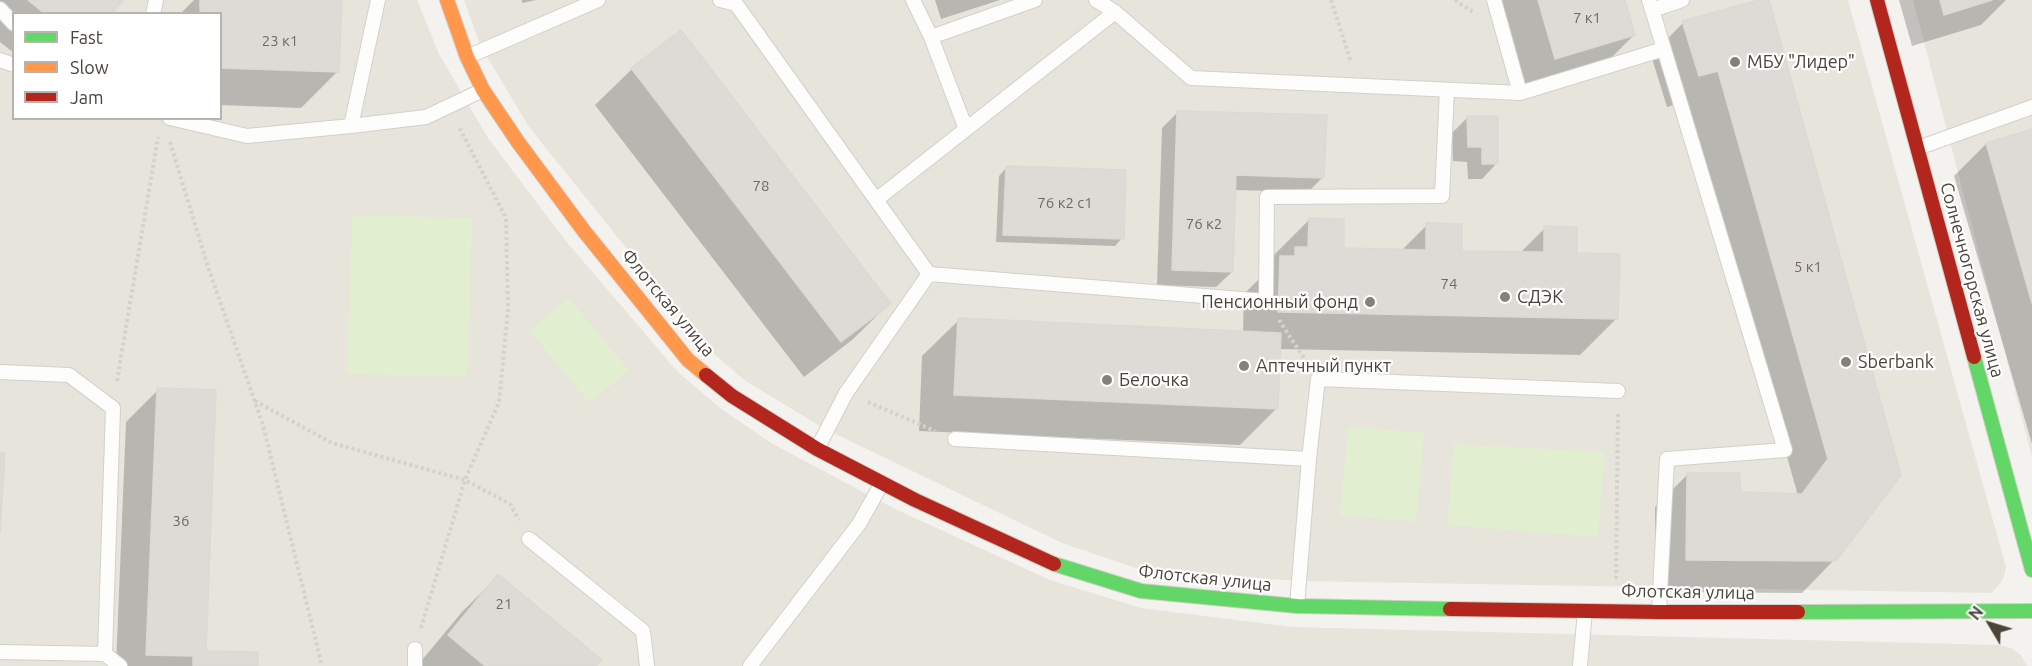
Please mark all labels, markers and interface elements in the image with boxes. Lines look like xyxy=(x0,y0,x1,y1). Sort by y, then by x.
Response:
house number: 7 к1 xyxy=(1573,9,1601,27)
legend xyxy=(12,12,222,120)
text: Fast xyxy=(70,27,103,47)
house number: 23 к1 xyxy=(262,32,298,50)
place label: МБУ "Лидер" xyxy=(1747,51,1855,73)
marker: МБУ "Лидер" xyxy=(1728,55,1742,69)
text: Slow xyxy=(70,57,109,77)
text: Jam xyxy=(70,87,104,107)
house number: 78 xyxy=(753,177,769,195)
street label: Солнечногорская улица xyxy=(1936,180,2008,380)
house number: 76 к2 с1 xyxy=(1037,194,1093,212)
house number: 76 к2 xyxy=(1186,215,1222,233)
street label: Флотская улица xyxy=(617,245,719,361)
house number: 5 к1 xyxy=(1794,258,1822,276)
house number: 74 xyxy=(1441,275,1457,293)
place label: СДЭК xyxy=(1517,286,1563,308)
marker: СДЭК xyxy=(1498,290,1512,304)
place label: Пенсионный фонд xyxy=(1201,291,1358,313)
marker: Пенсионный фонд xyxy=(1363,295,1377,309)
place label: Sberbank xyxy=(1858,351,1934,373)
place label: Аптечный пункт xyxy=(1256,355,1391,377)
marker: Sberbank xyxy=(1839,355,1853,369)
marker: Аптечный пункт xyxy=(1237,359,1251,373)
place label: Белочка xyxy=(1119,369,1189,391)
marker: Белочка xyxy=(1100,373,1114,387)
house number: 36 xyxy=(173,512,189,530)
street label: Флотская улица xyxy=(1137,560,1273,596)
street label: Флотская улица xyxy=(1621,580,1755,604)
north arrow xyxy=(1960,594,2020,654)
house number: 21 xyxy=(496,595,512,613)
text: N xyxy=(1965,603,1987,623)

